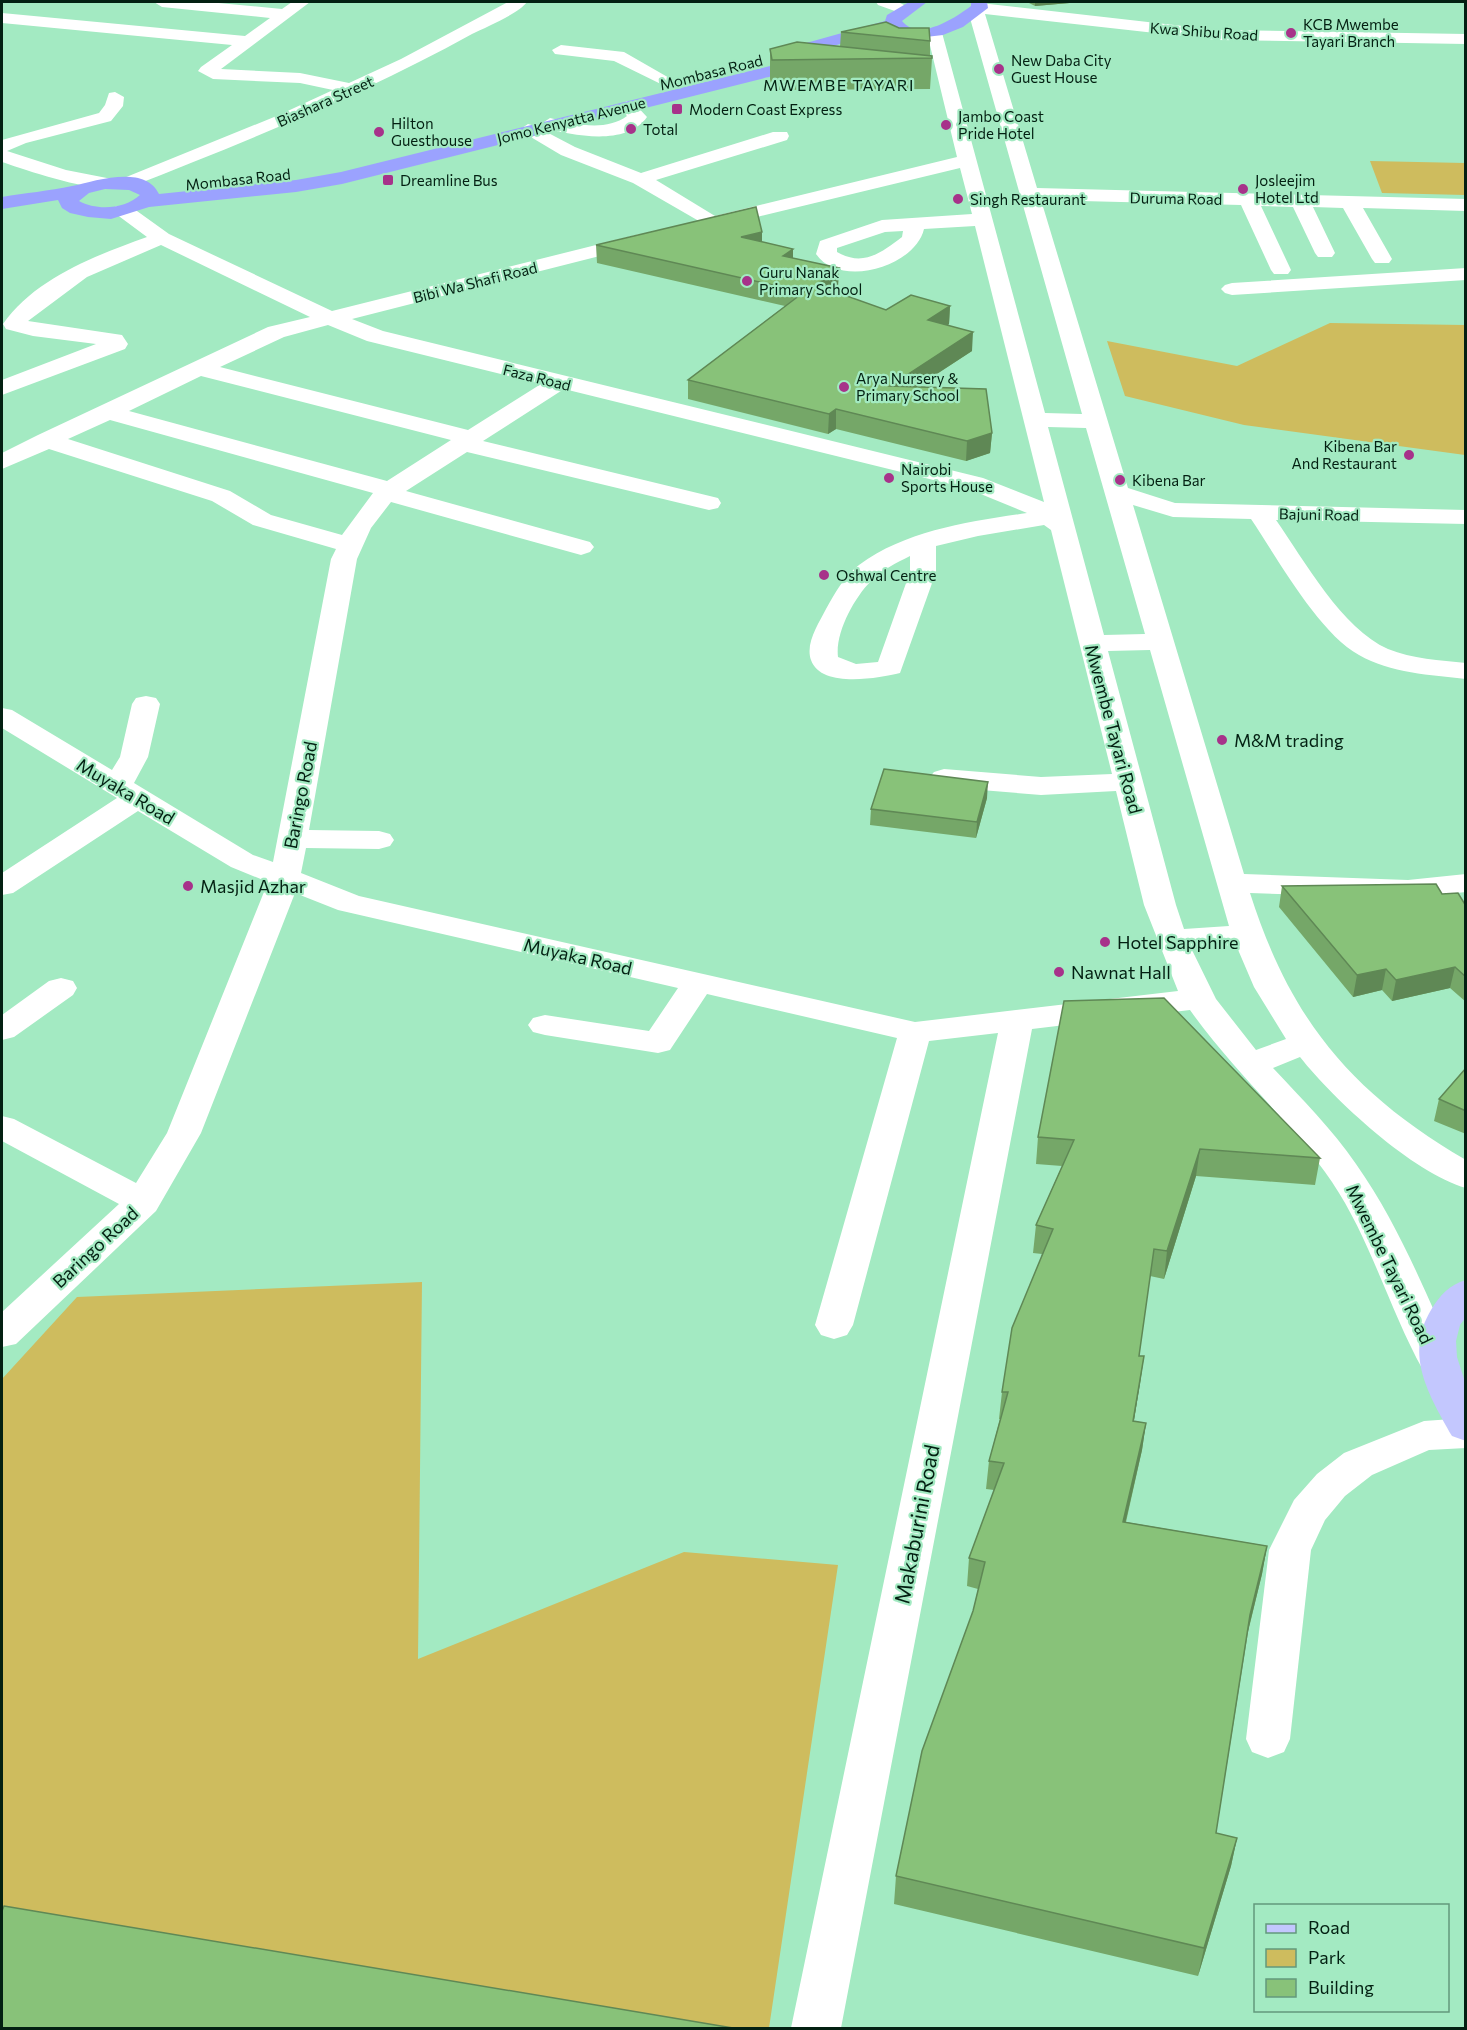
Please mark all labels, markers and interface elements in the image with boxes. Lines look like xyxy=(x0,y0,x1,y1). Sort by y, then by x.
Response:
place label: KCB Mwembe Tayari Branch xyxy=(1303,15,1399,50)
street label: Kwa Shibu Road xyxy=(1149,18,1259,44)
marker: KCB Mwembe Tayari Branch xyxy=(1284,26,1298,40)
street label: Mombasa Road xyxy=(658,50,764,94)
place label: New Daba City Guest House xyxy=(1011,51,1112,86)
marker: New Daba City Guest House xyxy=(992,62,1006,76)
street label: Biashara Street xyxy=(274,72,376,130)
district label: MWEMBE TAYARI xyxy=(763,75,915,94)
street label: Jomo Kenyatta Avenue xyxy=(495,93,647,147)
place label: Modern Coast Express xyxy=(689,100,842,118)
marker: Modern Coast Express xyxy=(670,102,684,116)
place label: Jambo Coast Pride Hotel xyxy=(958,107,1044,142)
place label: Hilton Guesthouse xyxy=(391,114,472,149)
marker: Jambo Coast Pride Hotel xyxy=(939,118,953,132)
place label: Total xyxy=(643,120,678,138)
marker: Total xyxy=(624,122,638,136)
marker: Hilton Guesthouse xyxy=(372,125,386,139)
street label: Mombasa Road xyxy=(185,165,291,193)
place label: Dreamline Bus xyxy=(400,171,498,189)
place label: Josleejim Hotel Ltd xyxy=(1255,171,1319,206)
marker: Dreamline Bus xyxy=(381,173,395,187)
marker: Josleejim Hotel Ltd xyxy=(1236,182,1250,196)
street label: Duruma Road xyxy=(1130,188,1222,208)
place label: Singh Restaurant xyxy=(970,190,1086,208)
marker: Singh Restaurant xyxy=(951,192,965,206)
street label: Bibi Wa Shafi Road xyxy=(411,258,539,306)
place label: Guru Nanak Primary School xyxy=(759,263,862,298)
marker: Guru Nanak Primary School xyxy=(740,274,754,288)
street label: Faza Road xyxy=(501,360,573,394)
place label: Arya Nursery & Primary School xyxy=(856,369,959,404)
marker: Arya Nursery & Primary School xyxy=(837,380,851,394)
place label: Kibena Bar And Restaurant xyxy=(1291,437,1397,472)
marker: Kibena Bar And Restaurant xyxy=(1402,448,1416,462)
place label: Nairobi Sports House xyxy=(901,460,993,495)
marker: Nairobi Sports House xyxy=(882,471,896,485)
place label: Kibena Bar xyxy=(1132,471,1206,489)
marker: Kibena Bar xyxy=(1113,473,1127,487)
street label: Bajuni Road xyxy=(1279,504,1359,524)
place label: Oshwal Centre xyxy=(836,566,937,584)
marker: Oshwal Centre xyxy=(817,568,831,582)
street label: Mwembe Tayari Road xyxy=(1081,642,1147,816)
place label: M&M trading xyxy=(1234,729,1344,751)
marker: M&M trading xyxy=(1215,733,1229,747)
street label: Baringo Road xyxy=(279,739,321,851)
street label: Muyaka Road xyxy=(73,753,179,829)
place label: Masjid Azhar xyxy=(200,875,306,897)
marker: Masjid Azhar xyxy=(181,879,195,893)
place label: Hotel Sapphire xyxy=(1117,931,1238,953)
street label: Muyaka Road xyxy=(522,933,634,979)
marker: Hotel Sapphire xyxy=(1098,935,1112,949)
place label: Nawnat Hall xyxy=(1071,961,1171,983)
marker: Nawnat Hall xyxy=(1052,965,1066,979)
street label: Mwembe Tayari Road xyxy=(1342,1181,1438,1347)
street label: Baringo Road xyxy=(48,1202,142,1292)
street label: Makaburini Road xyxy=(888,1442,944,1606)
legend xyxy=(1254,1904,1449,2012)
text: Road xyxy=(1308,1916,1350,1938)
text: Park xyxy=(1308,1946,1346,1968)
text: Building xyxy=(1308,1976,1374,1998)

